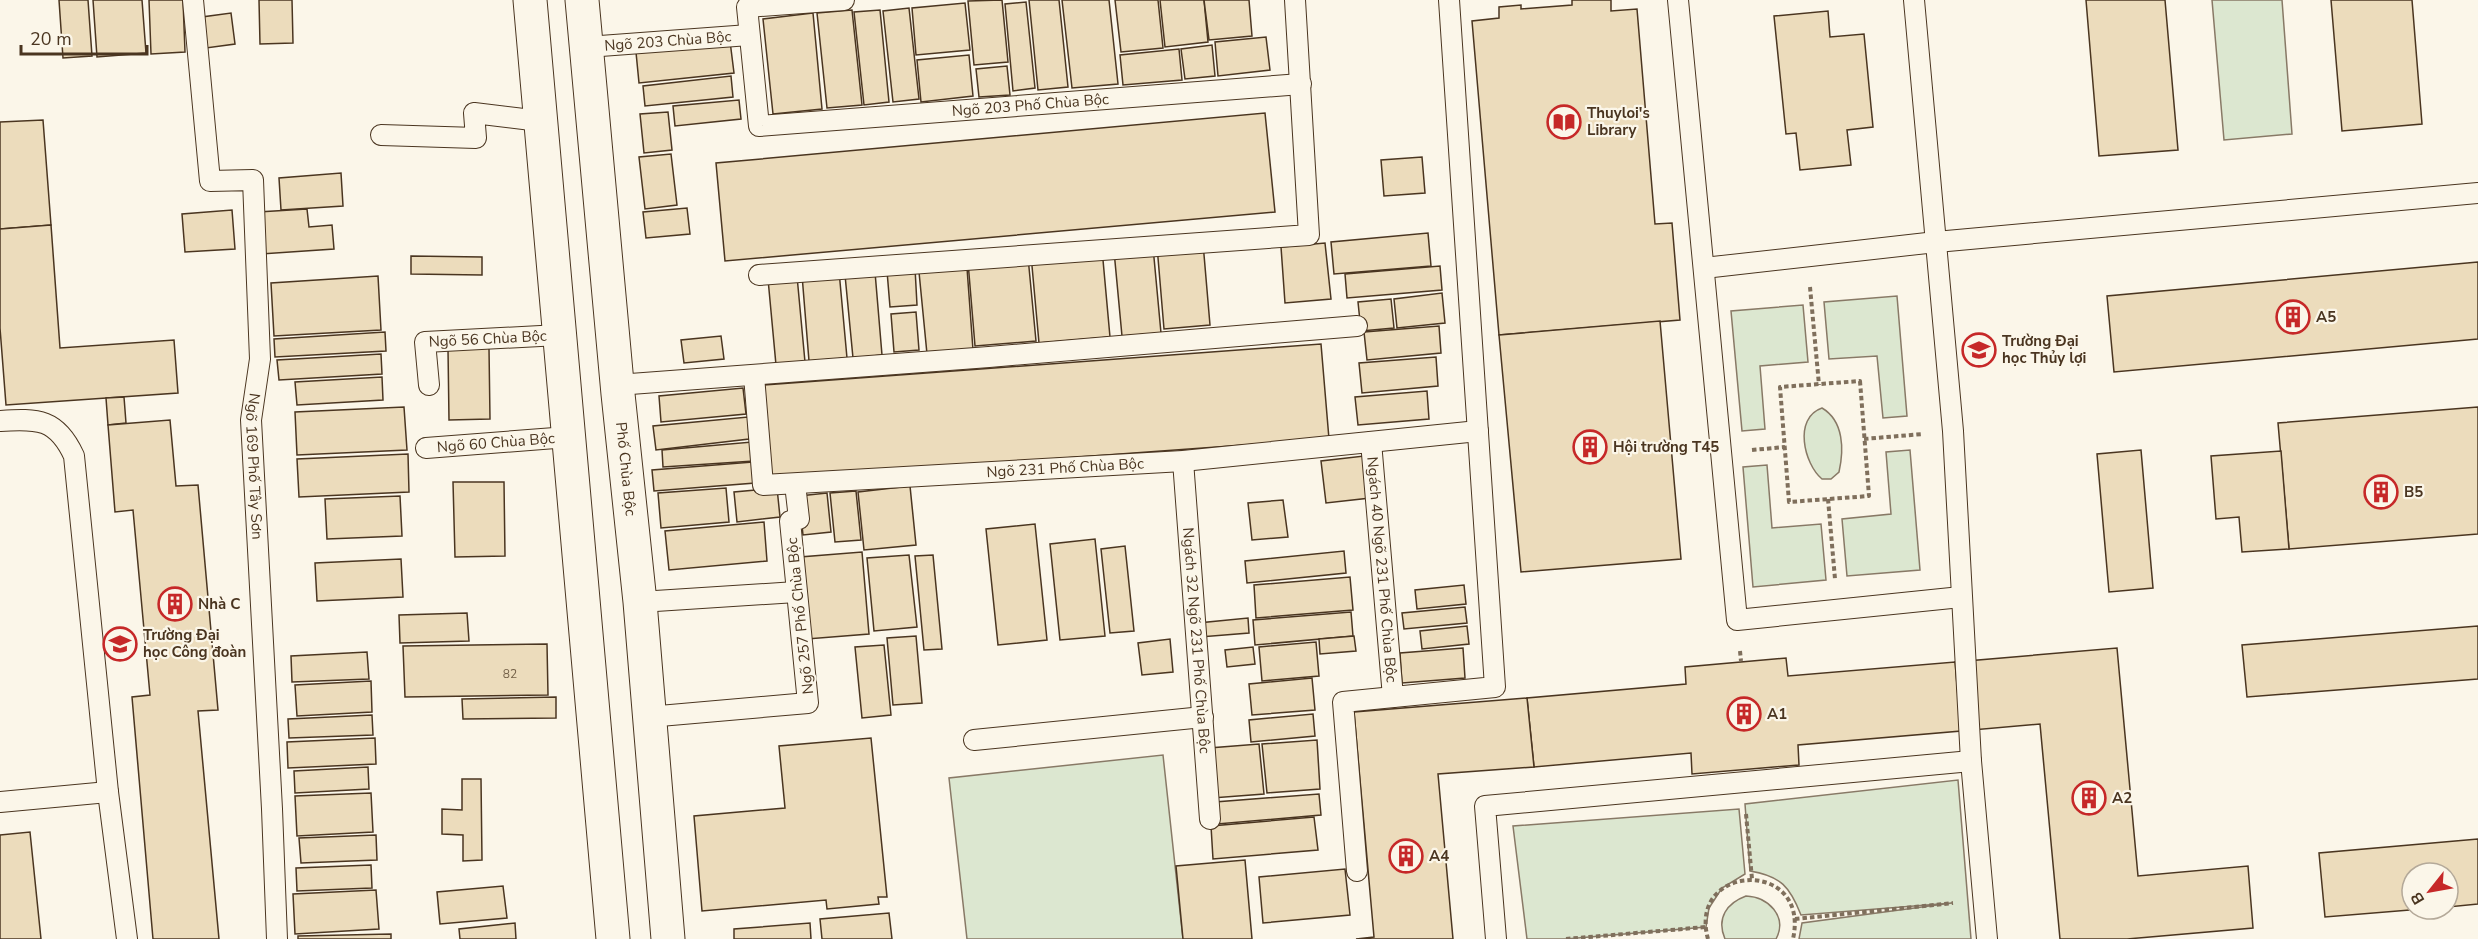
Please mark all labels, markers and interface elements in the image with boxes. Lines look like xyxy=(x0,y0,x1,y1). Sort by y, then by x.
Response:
scale bar xyxy=(21,18,147,56)
street label: Ngõ 203 Chùa Bộc xyxy=(604,26,732,56)
text: 20 m xyxy=(30,27,72,51)
street label: Ngõ 203 Phố Chùa Bộc xyxy=(951,89,1110,121)
place label: Thuyloi's Library xyxy=(1587,103,1650,140)
library icon: Thuyloi's Library xyxy=(1546,104,1582,140)
building icon: A5 xyxy=(2275,299,2311,335)
place label: A5 xyxy=(2316,307,2336,327)
street label: Ngõ 56 Chùa Bộc xyxy=(428,326,547,352)
place label: Trường Đại học Thủy lợi xyxy=(2002,331,2086,368)
school or university icon: Trường Đại học Thủy lợi xyxy=(1961,332,1997,368)
street label: Ngõ 169 Phố Tây Sơn xyxy=(241,392,267,540)
street label: Phố Chùa Bộc xyxy=(611,421,641,517)
street label: Ngõ 60 Chùa Bộc xyxy=(436,428,556,457)
building icon: Hội trường T45 xyxy=(1572,429,1608,465)
place label: Hội trường T45 xyxy=(1613,437,1719,457)
street label: Ngõ 231 Phố Chùa Bộc xyxy=(986,453,1144,482)
street label: Ngách 40 Ngõ 231 Phố Chùa Bộc xyxy=(1362,456,1402,683)
building icon: B5 xyxy=(2363,474,2399,510)
place label: B5 xyxy=(2404,482,2423,502)
street label: Ngách 32 Ngõ 231 Phố Chùa Bộc xyxy=(1178,527,1215,754)
street label: Ngõ 257 Phố Chùa Bộc xyxy=(782,537,818,695)
building icon: Nhà C xyxy=(157,586,193,622)
place label: Nhà C xyxy=(198,594,240,614)
place label: Trường Đại học Công đoàn xyxy=(143,625,246,662)
school or university icon: Trường Đại học Công đoàn xyxy=(102,626,138,662)
house number: 82 xyxy=(503,666,517,682)
building icon: A1 xyxy=(1726,696,1762,732)
place label: A1 xyxy=(1767,704,1787,724)
building icon: A2 xyxy=(2071,780,2107,816)
place label: A2 xyxy=(2112,788,2132,808)
building icon: A4 xyxy=(1388,838,1424,874)
place label: A4 xyxy=(1429,846,1449,866)
north arrow xyxy=(2400,861,2460,921)
text: B xyxy=(2406,888,2430,909)

